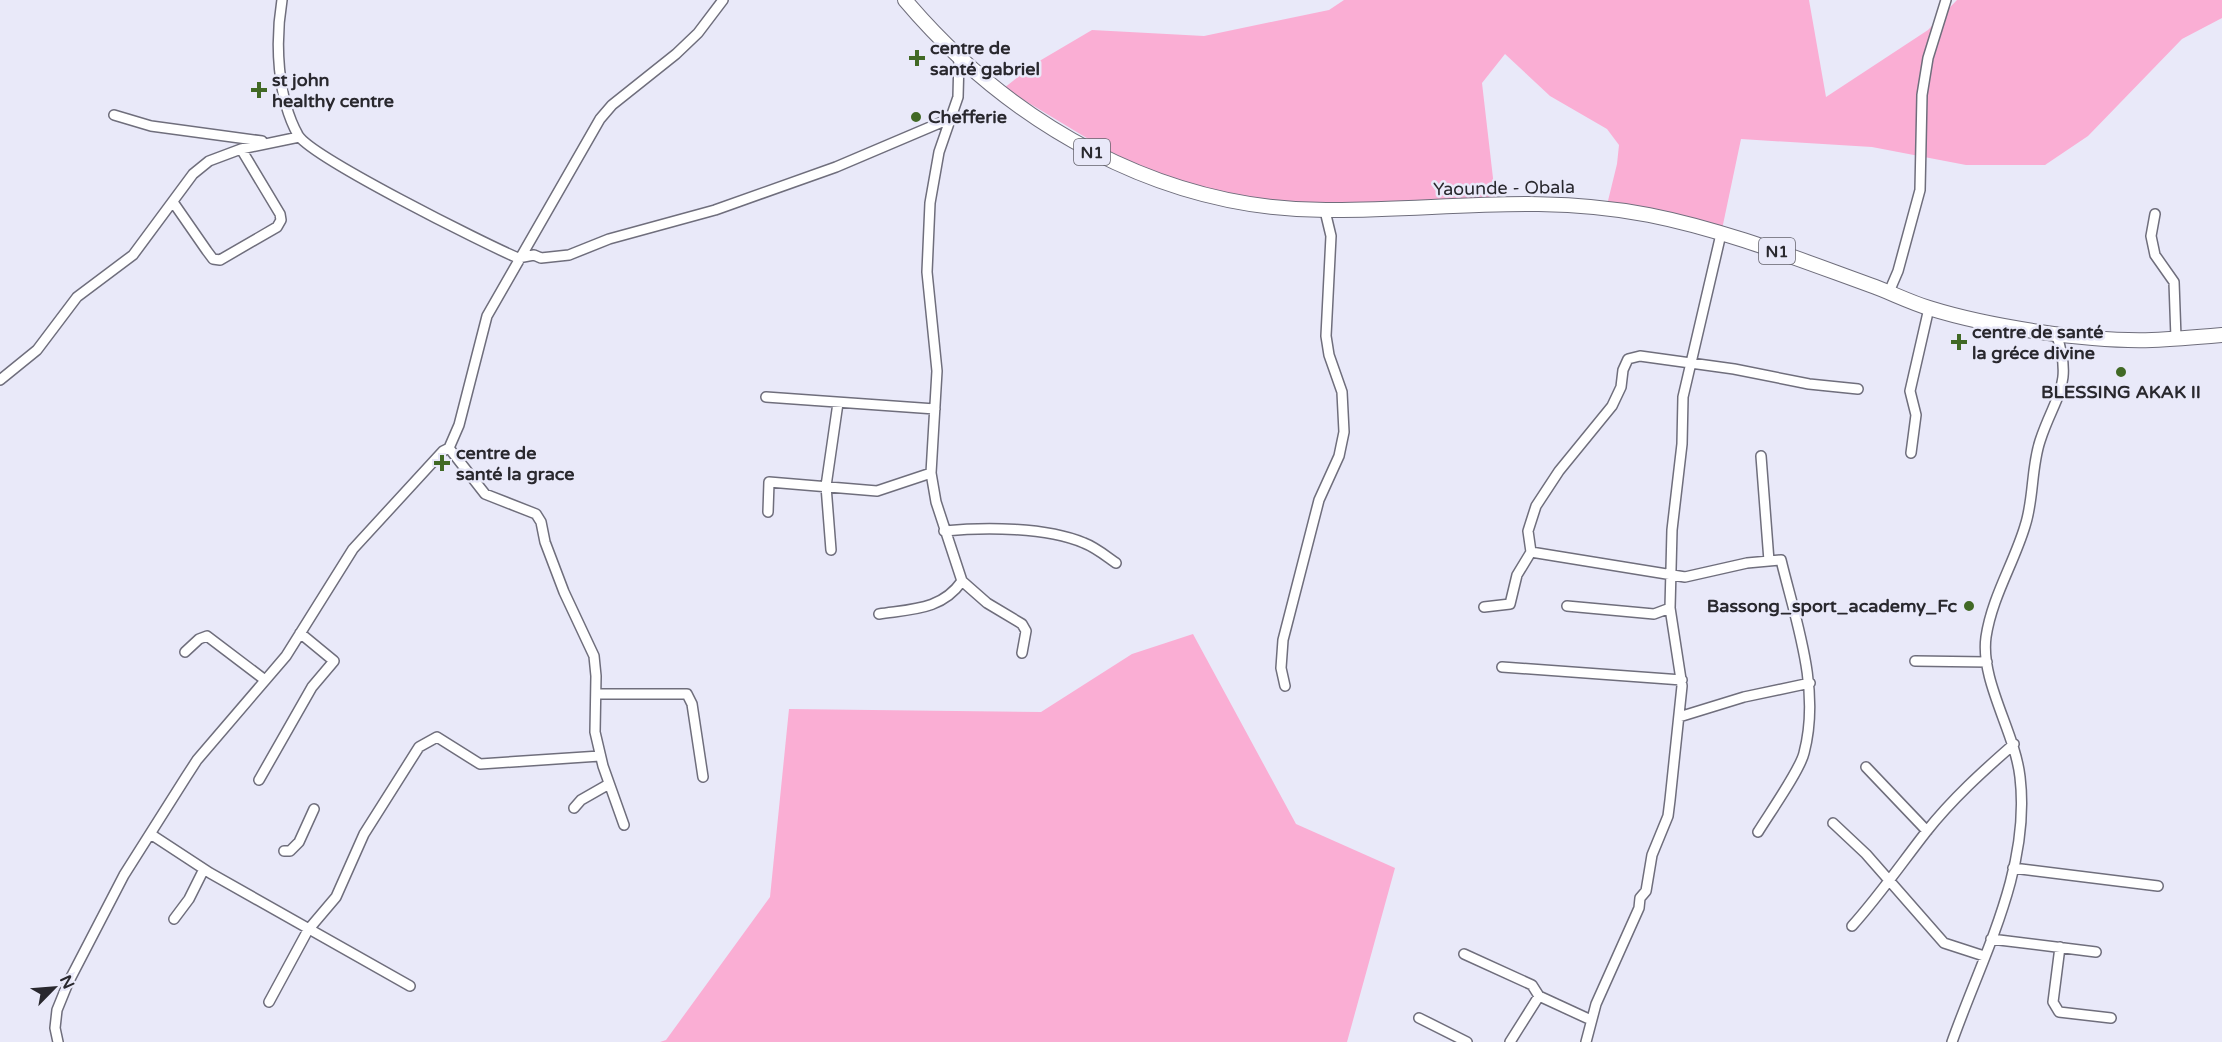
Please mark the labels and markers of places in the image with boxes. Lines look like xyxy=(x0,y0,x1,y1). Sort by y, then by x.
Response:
place label: centre de santé gabriel xyxy=(930,37,1040,80)
marker: centre de santé gabriel xyxy=(908,49,926,67)
place label: st john healthy centre xyxy=(272,69,394,112)
marker: st john healthy centre xyxy=(250,81,268,99)
place label: Chefferie xyxy=(928,106,1007,128)
marker: Chefferie xyxy=(909,110,923,124)
place label: centre de santé la gréce divine xyxy=(1972,321,2104,364)
marker: centre de santé la gréce divine xyxy=(1950,333,1968,351)
marker: BLESSING AKAK II xyxy=(2114,365,2128,379)
place label: BLESSING AKAK II xyxy=(2041,381,2201,403)
place label: centre de santé la grace xyxy=(456,442,574,485)
marker: centre de santé la grace xyxy=(433,454,451,472)
place label: Bassong_sport_academy_Fc xyxy=(1707,595,1957,617)
marker: Bassong_sport_academy_Fc xyxy=(1962,599,1976,613)

